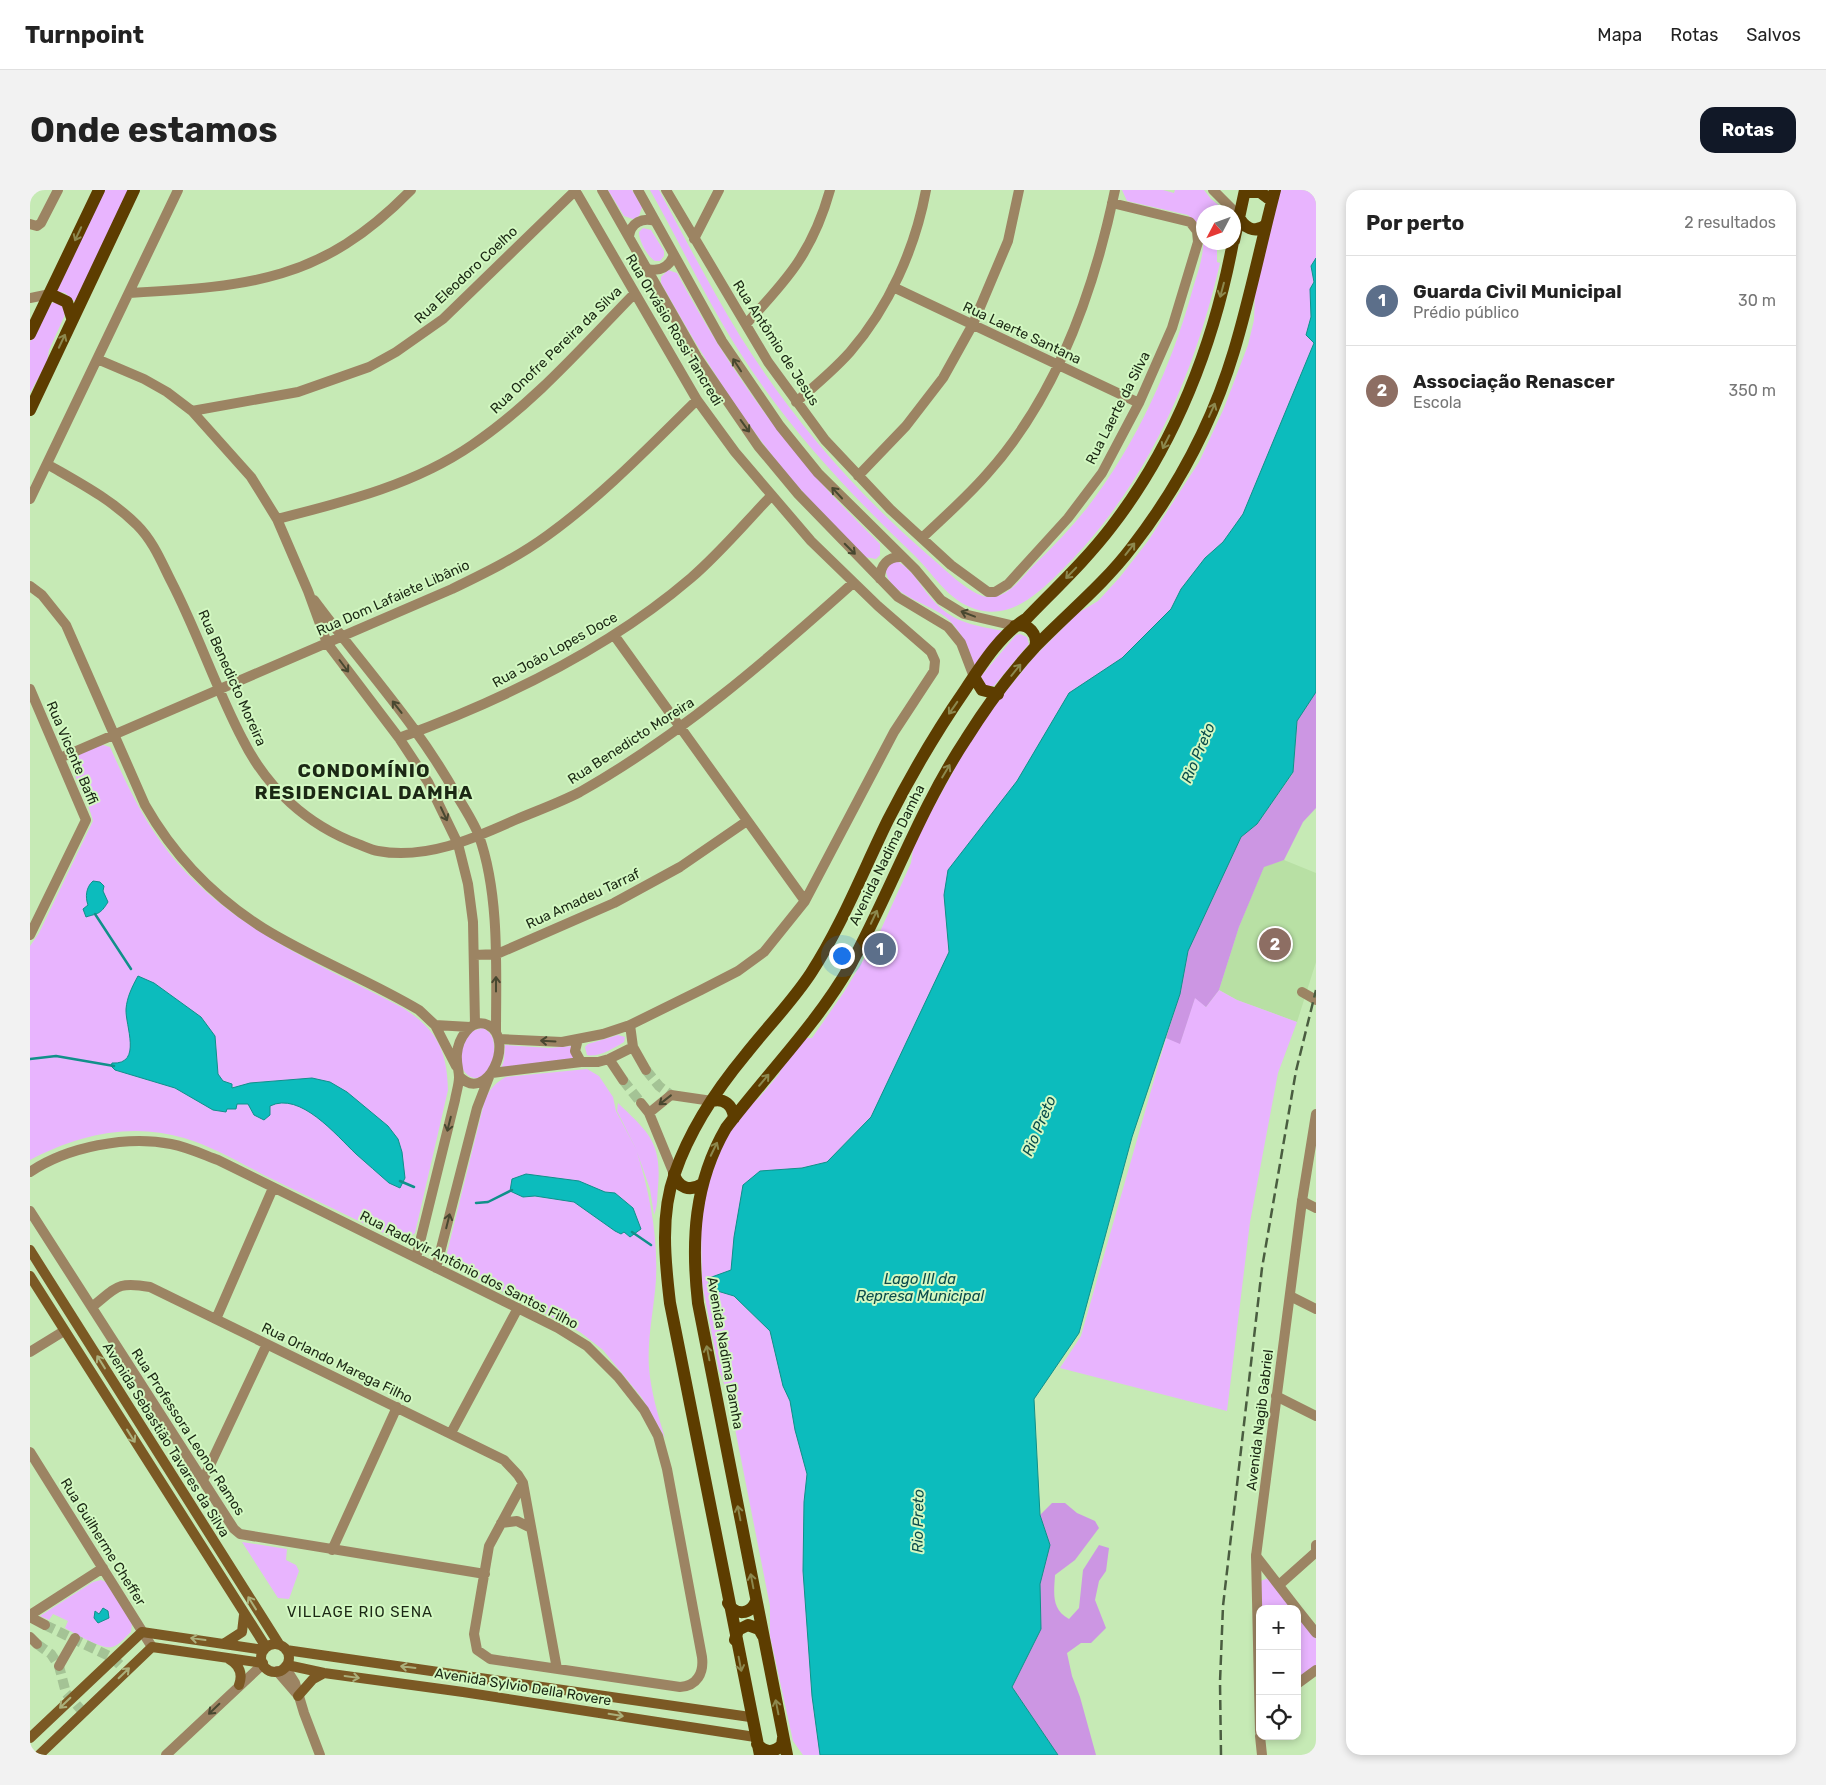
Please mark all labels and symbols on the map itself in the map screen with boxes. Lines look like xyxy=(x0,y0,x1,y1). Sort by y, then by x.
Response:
north arrow xyxy=(1196,205,1241,250)
street label: Rua Eleodoro Coelho xyxy=(411,223,521,327)
one-way arrow xyxy=(73,226,82,241)
street label: Rua Orvásio Rossi Tancredi xyxy=(622,251,726,409)
street label: Rua Antômio de Jesus xyxy=(729,277,823,409)
one-way arrow xyxy=(1217,282,1226,298)
street label: Rua Onofre Pereira da Silva xyxy=(487,283,625,417)
street label: Rua Laerte Santana xyxy=(960,298,1084,368)
one-way arrow xyxy=(58,334,67,349)
street label: Rua Laerte da Silva xyxy=(1082,349,1154,467)
one-way arrow xyxy=(732,358,742,372)
one-way arrow xyxy=(1208,403,1218,418)
one-way arrow xyxy=(740,419,750,433)
one-way arrow xyxy=(1161,434,1170,449)
one-way arrow xyxy=(831,486,843,499)
one-way arrow xyxy=(844,543,856,555)
one-way arrow xyxy=(1124,543,1135,556)
street label: Rua Dom Lafaiete Libânio xyxy=(314,556,472,640)
one-way arrow xyxy=(1065,567,1077,579)
street label: Rua Benedicto Moreira xyxy=(194,607,270,749)
street label: Rua João Lopes Doce xyxy=(489,608,621,692)
one-way arrow xyxy=(961,609,976,619)
one-way arrow xyxy=(338,659,349,672)
one-way arrow xyxy=(1011,664,1022,677)
street label: Rua Benedicto Moreira xyxy=(565,694,697,788)
street label: Rua Vicente Baffi xyxy=(43,699,101,807)
one-way arrow xyxy=(948,700,958,714)
one-way arrow xyxy=(392,701,403,714)
water label: Rio Preto xyxy=(1177,720,1219,786)
district label: CONDOMÍNIO RESIDENCIAL DAMHA xyxy=(255,759,473,804)
one-way arrow xyxy=(942,765,952,779)
street label: Avenida Nadima Damha xyxy=(845,782,929,928)
one-way arrow xyxy=(439,807,449,822)
street label: Rua Amadeu Tarraf xyxy=(523,865,643,933)
one-way arrow xyxy=(869,910,879,925)
pin: 2 xyxy=(1259,925,1291,963)
pin: 1 xyxy=(864,930,896,968)
your location xyxy=(829,943,855,969)
one-way arrow xyxy=(491,976,501,992)
one-way arrow xyxy=(541,1037,557,1046)
one-way arrow xyxy=(759,1074,770,1087)
water label: Rio Preto xyxy=(1018,1093,1060,1159)
one-way arrow xyxy=(659,1094,672,1105)
one-way arrow xyxy=(444,1115,453,1131)
one-way arrow xyxy=(710,1142,720,1157)
street label: Rua Radovir Antônio dos Santos Filho xyxy=(357,1207,581,1333)
one-way arrow xyxy=(444,1214,453,1230)
water label: Lago III da Represa Municipal xyxy=(856,1270,984,1305)
street label: Avenida Nadima Damha xyxy=(703,1275,747,1431)
street label: Rua Orlando Marega Filho xyxy=(259,1319,415,1407)
street label: Avenida Sebastião Tavares da Silva xyxy=(99,1339,233,1541)
street label: Rua Professora Leonor Ramos xyxy=(128,1345,248,1519)
one-way arrow xyxy=(703,1346,712,1362)
street label: Avenida Nagib Gabriel xyxy=(1243,1348,1277,1492)
one-way arrow xyxy=(95,1356,105,1370)
one-way arrow xyxy=(126,1428,136,1442)
street label: Rua Guilherme Cheffer xyxy=(57,1475,150,1610)
water label: Rio Preto xyxy=(908,1489,928,1553)
one-way arrow xyxy=(734,1505,743,1521)
one-way arrow xyxy=(747,1573,757,1589)
one-way arrow xyxy=(247,1597,257,1611)
district label: VILLAGE RIO SENA xyxy=(287,1603,433,1621)
one-way arrow xyxy=(191,1634,207,1644)
one-way arrow xyxy=(735,1655,745,1671)
one-way arrow xyxy=(400,1662,416,1672)
street label: Avenida Sylvio Della Rovere xyxy=(433,1665,613,1709)
one-way arrow xyxy=(118,1667,131,1679)
one-way arrow xyxy=(343,1672,359,1682)
one-way arrow xyxy=(59,1697,71,1709)
one-way arrow xyxy=(772,1700,781,1716)
one-way arrow xyxy=(208,1703,221,1715)
one-way arrow xyxy=(608,1711,624,1721)

